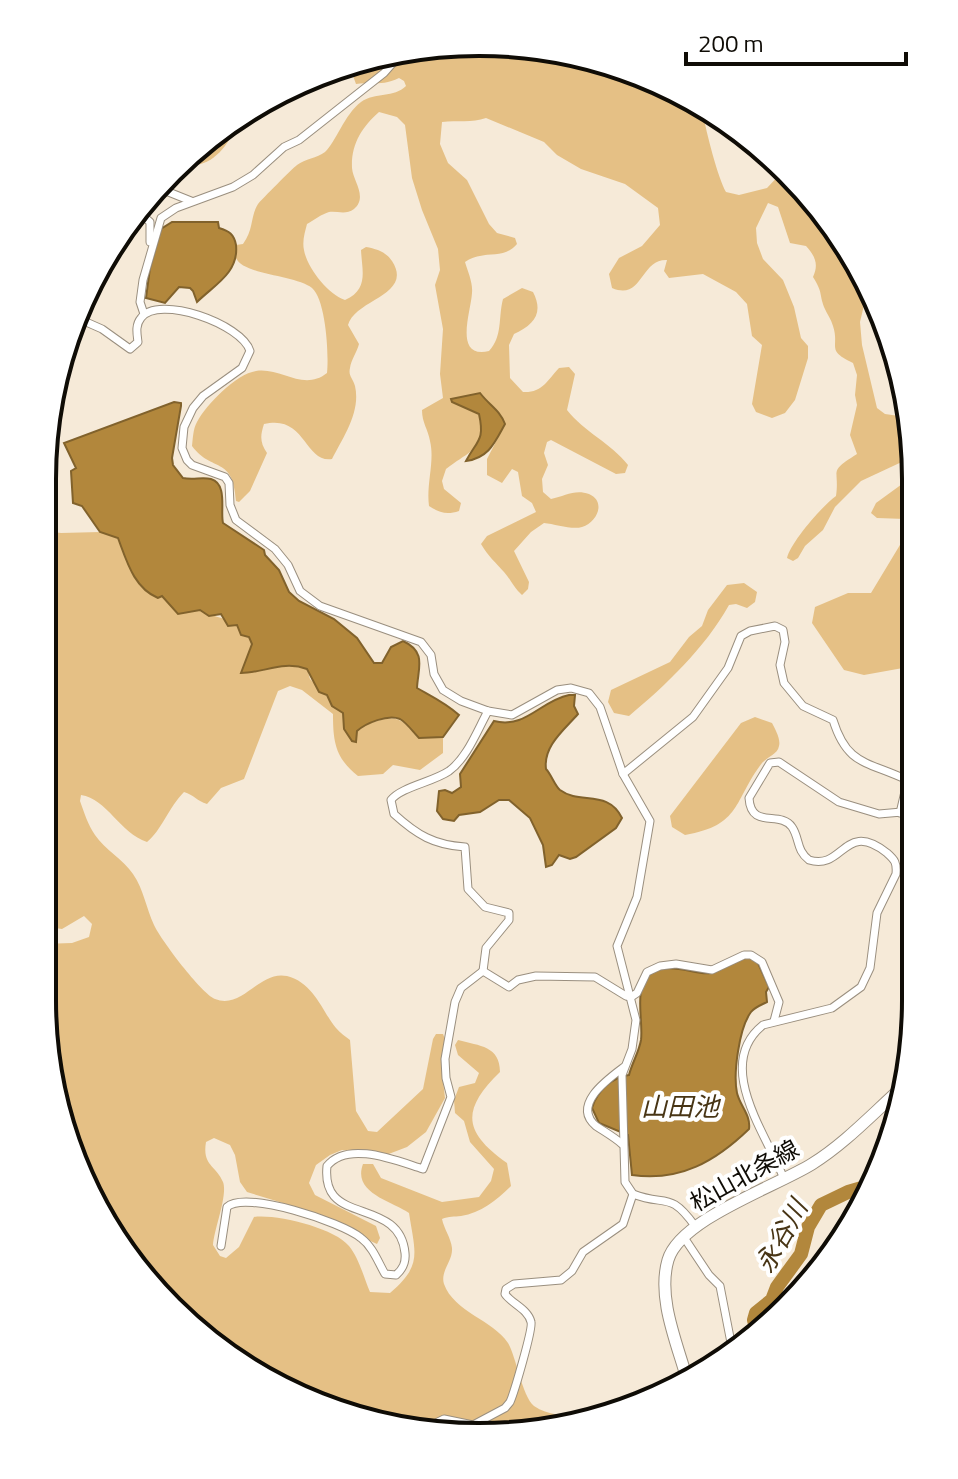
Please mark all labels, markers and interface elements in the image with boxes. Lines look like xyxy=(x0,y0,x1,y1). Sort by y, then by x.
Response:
scale bar xyxy=(686,16,906,66)
text: 200 m xyxy=(698,25,764,61)
water label: 山田池 xyxy=(641,1087,722,1126)
street label: 松山北条線 xyxy=(683,1130,805,1220)
water label: 永谷川 xyxy=(745,1190,818,1280)

